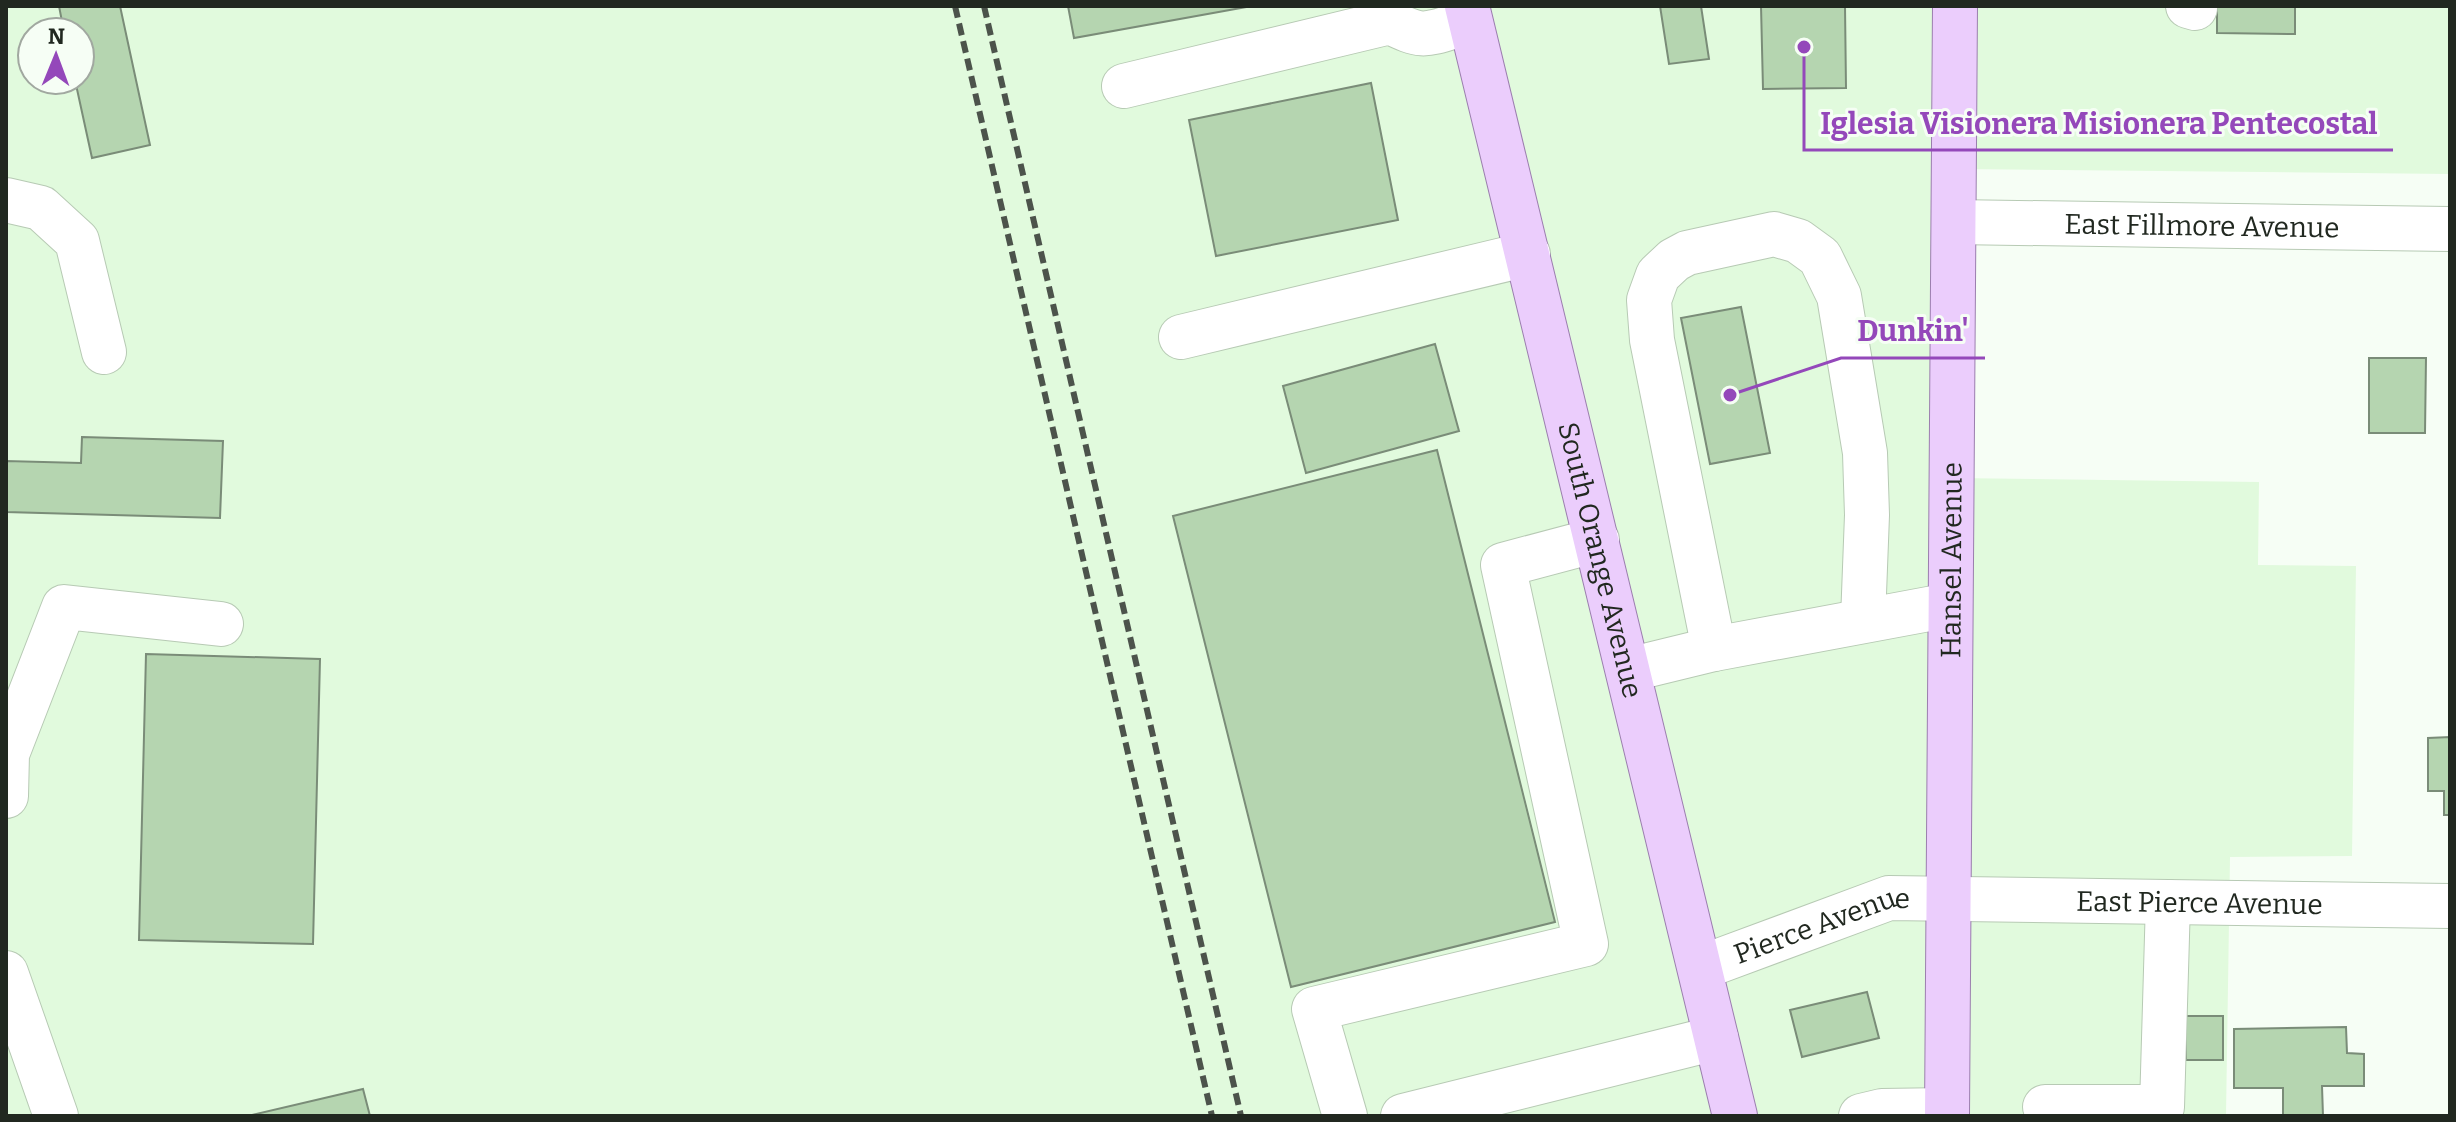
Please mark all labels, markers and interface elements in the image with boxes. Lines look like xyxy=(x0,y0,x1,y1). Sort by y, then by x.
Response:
north arrow xyxy=(16,16,96,96)
text: N xyxy=(48,23,65,50)
callout: Iglesia Visionera Misionera Pentecostal xyxy=(1804,96,2393,150)
text: Iglesia Visionera Misionera Pentecostal xyxy=(1820,106,2378,142)
street label: East Fillmore Avenue xyxy=(2064,207,2340,244)
callout: Dunkin' xyxy=(1841,304,1985,358)
text: Dunkin' xyxy=(1857,313,1969,349)
street label: South Orange Avenue xyxy=(1552,419,1650,701)
street label: Hansel Avenue xyxy=(1934,462,1968,658)
street label: Pierce Avenue xyxy=(1729,881,1910,970)
street label: East Pierce Avenue xyxy=(2076,884,2323,921)

